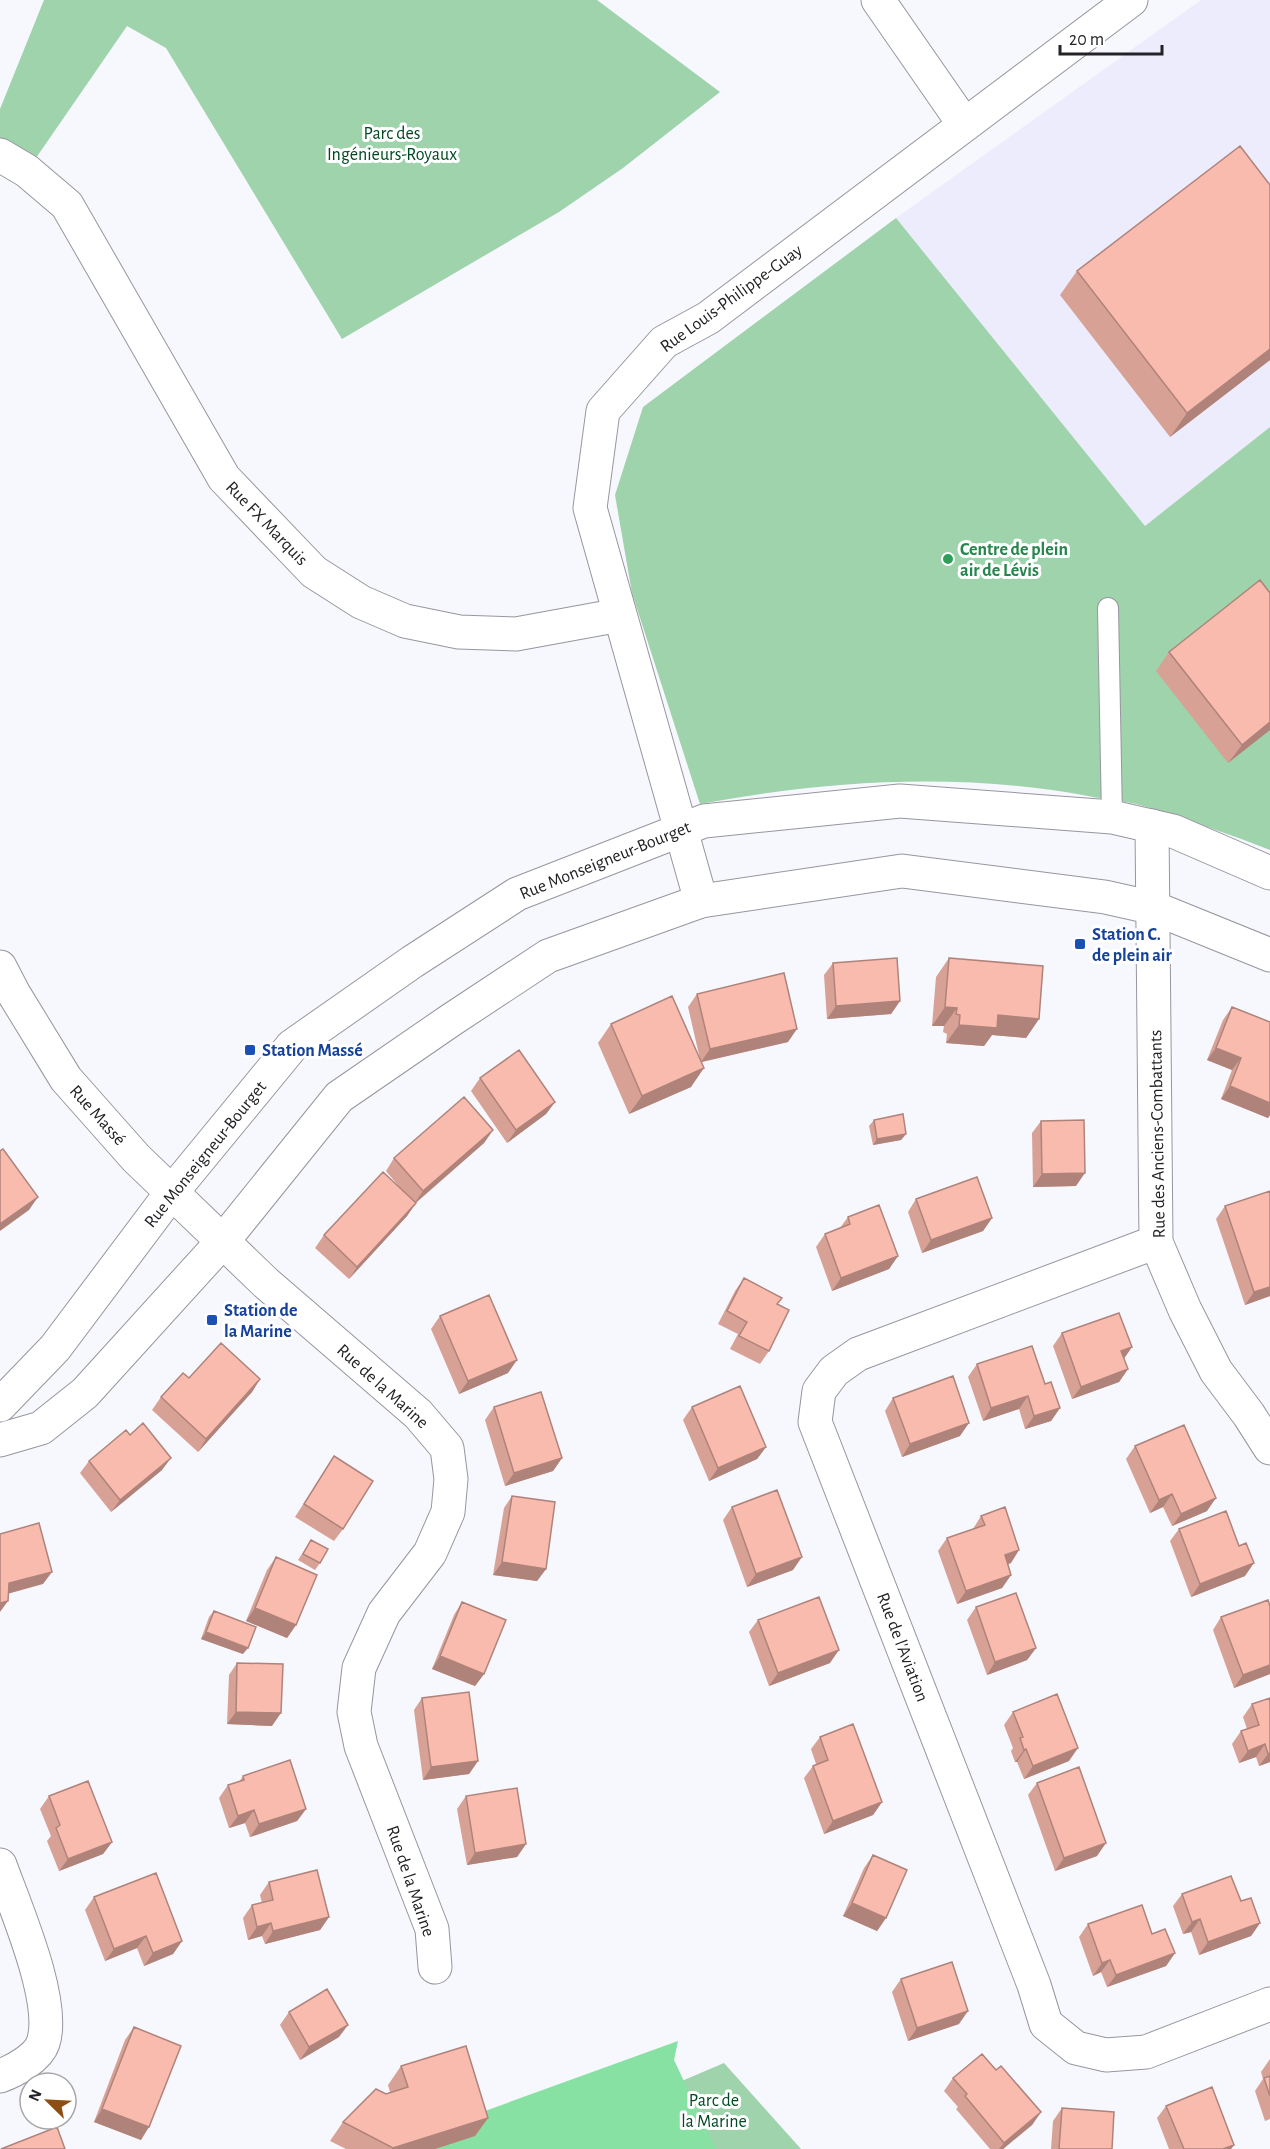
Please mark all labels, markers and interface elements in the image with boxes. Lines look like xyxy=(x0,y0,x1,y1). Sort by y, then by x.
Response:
scale bar xyxy=(1060,18,1162,56)
text: 20 m xyxy=(1069,31,1104,49)
park label: Parc des Ingénieurs-Royaux xyxy=(327,125,457,164)
street label: Rue Louis-Philippe-Guay xyxy=(657,241,806,356)
street label: Rue FX Marquis xyxy=(222,478,311,569)
place label: Centre de plein air de Lévis xyxy=(960,541,1068,580)
marker: Centre de plein air de Lévis xyxy=(941,552,955,566)
street label: Rue Monseigneur-Bourget xyxy=(517,818,694,903)
place label: Station C. de plein air xyxy=(1092,926,1173,965)
marker: Station C. de plein air xyxy=(1073,937,1087,951)
street label: Rue des Anciens-Combattants xyxy=(1147,1029,1169,1239)
place label: Station Massé xyxy=(262,1042,363,1060)
marker: Station Massé xyxy=(243,1043,257,1057)
street label: Rue Monseigneur-Bourget xyxy=(141,1078,270,1231)
street label: Rue Massé xyxy=(66,1082,129,1149)
place label: Station de la Marine xyxy=(224,1302,297,1341)
marker: Station de la Marine xyxy=(205,1313,219,1327)
street label: Rue de la Marine xyxy=(333,1341,432,1432)
street label: Rue de l'Aviation xyxy=(873,1590,931,1704)
street label: Rue de la Marine xyxy=(383,1823,437,1939)
north arrow xyxy=(18,2071,78,2131)
text: N xyxy=(26,2087,45,2104)
park label: Parc de la Marine xyxy=(681,2092,747,2131)

